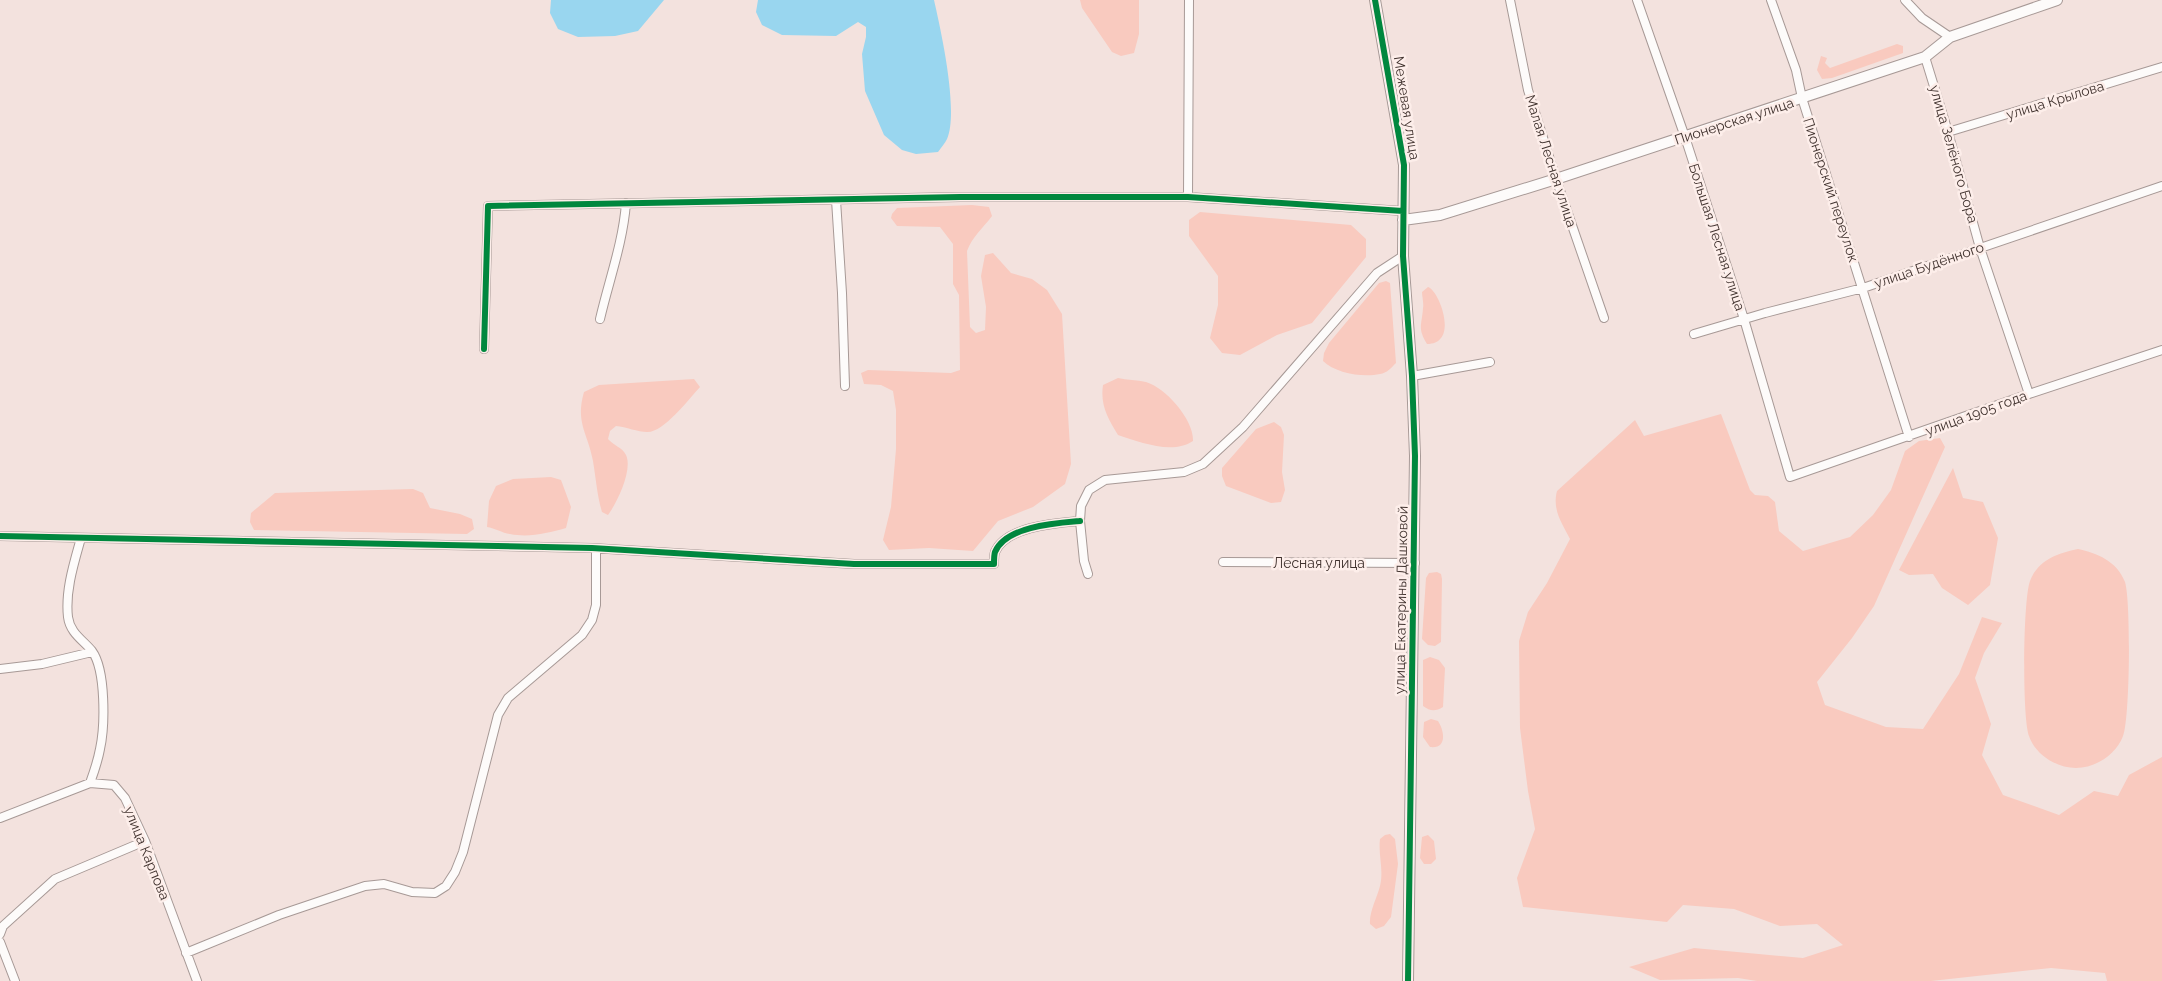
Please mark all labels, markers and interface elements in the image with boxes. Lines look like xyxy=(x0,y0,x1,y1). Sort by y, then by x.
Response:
street label: Межевая улица xyxy=(1391,55,1423,161)
street label: улица Крылова xyxy=(2004,77,2106,123)
street label: улица Зелёного Бора xyxy=(1927,83,1981,225)
street label: Малая Лесная улица xyxy=(1522,93,1580,229)
street label: Пионерская улица xyxy=(1672,94,1796,148)
street label: Пионерский переулок xyxy=(1800,116,1862,264)
street label: Большая Лесная улица xyxy=(1686,161,1748,313)
street label: улица Будённого xyxy=(1872,239,1986,291)
street label: улица 1905 года xyxy=(1923,387,2029,439)
street label: улица Екатерины Дашковой xyxy=(1391,506,1411,694)
street label: Лесная улица xyxy=(1273,555,1365,571)
street label: улица Карпова xyxy=(121,804,173,902)

